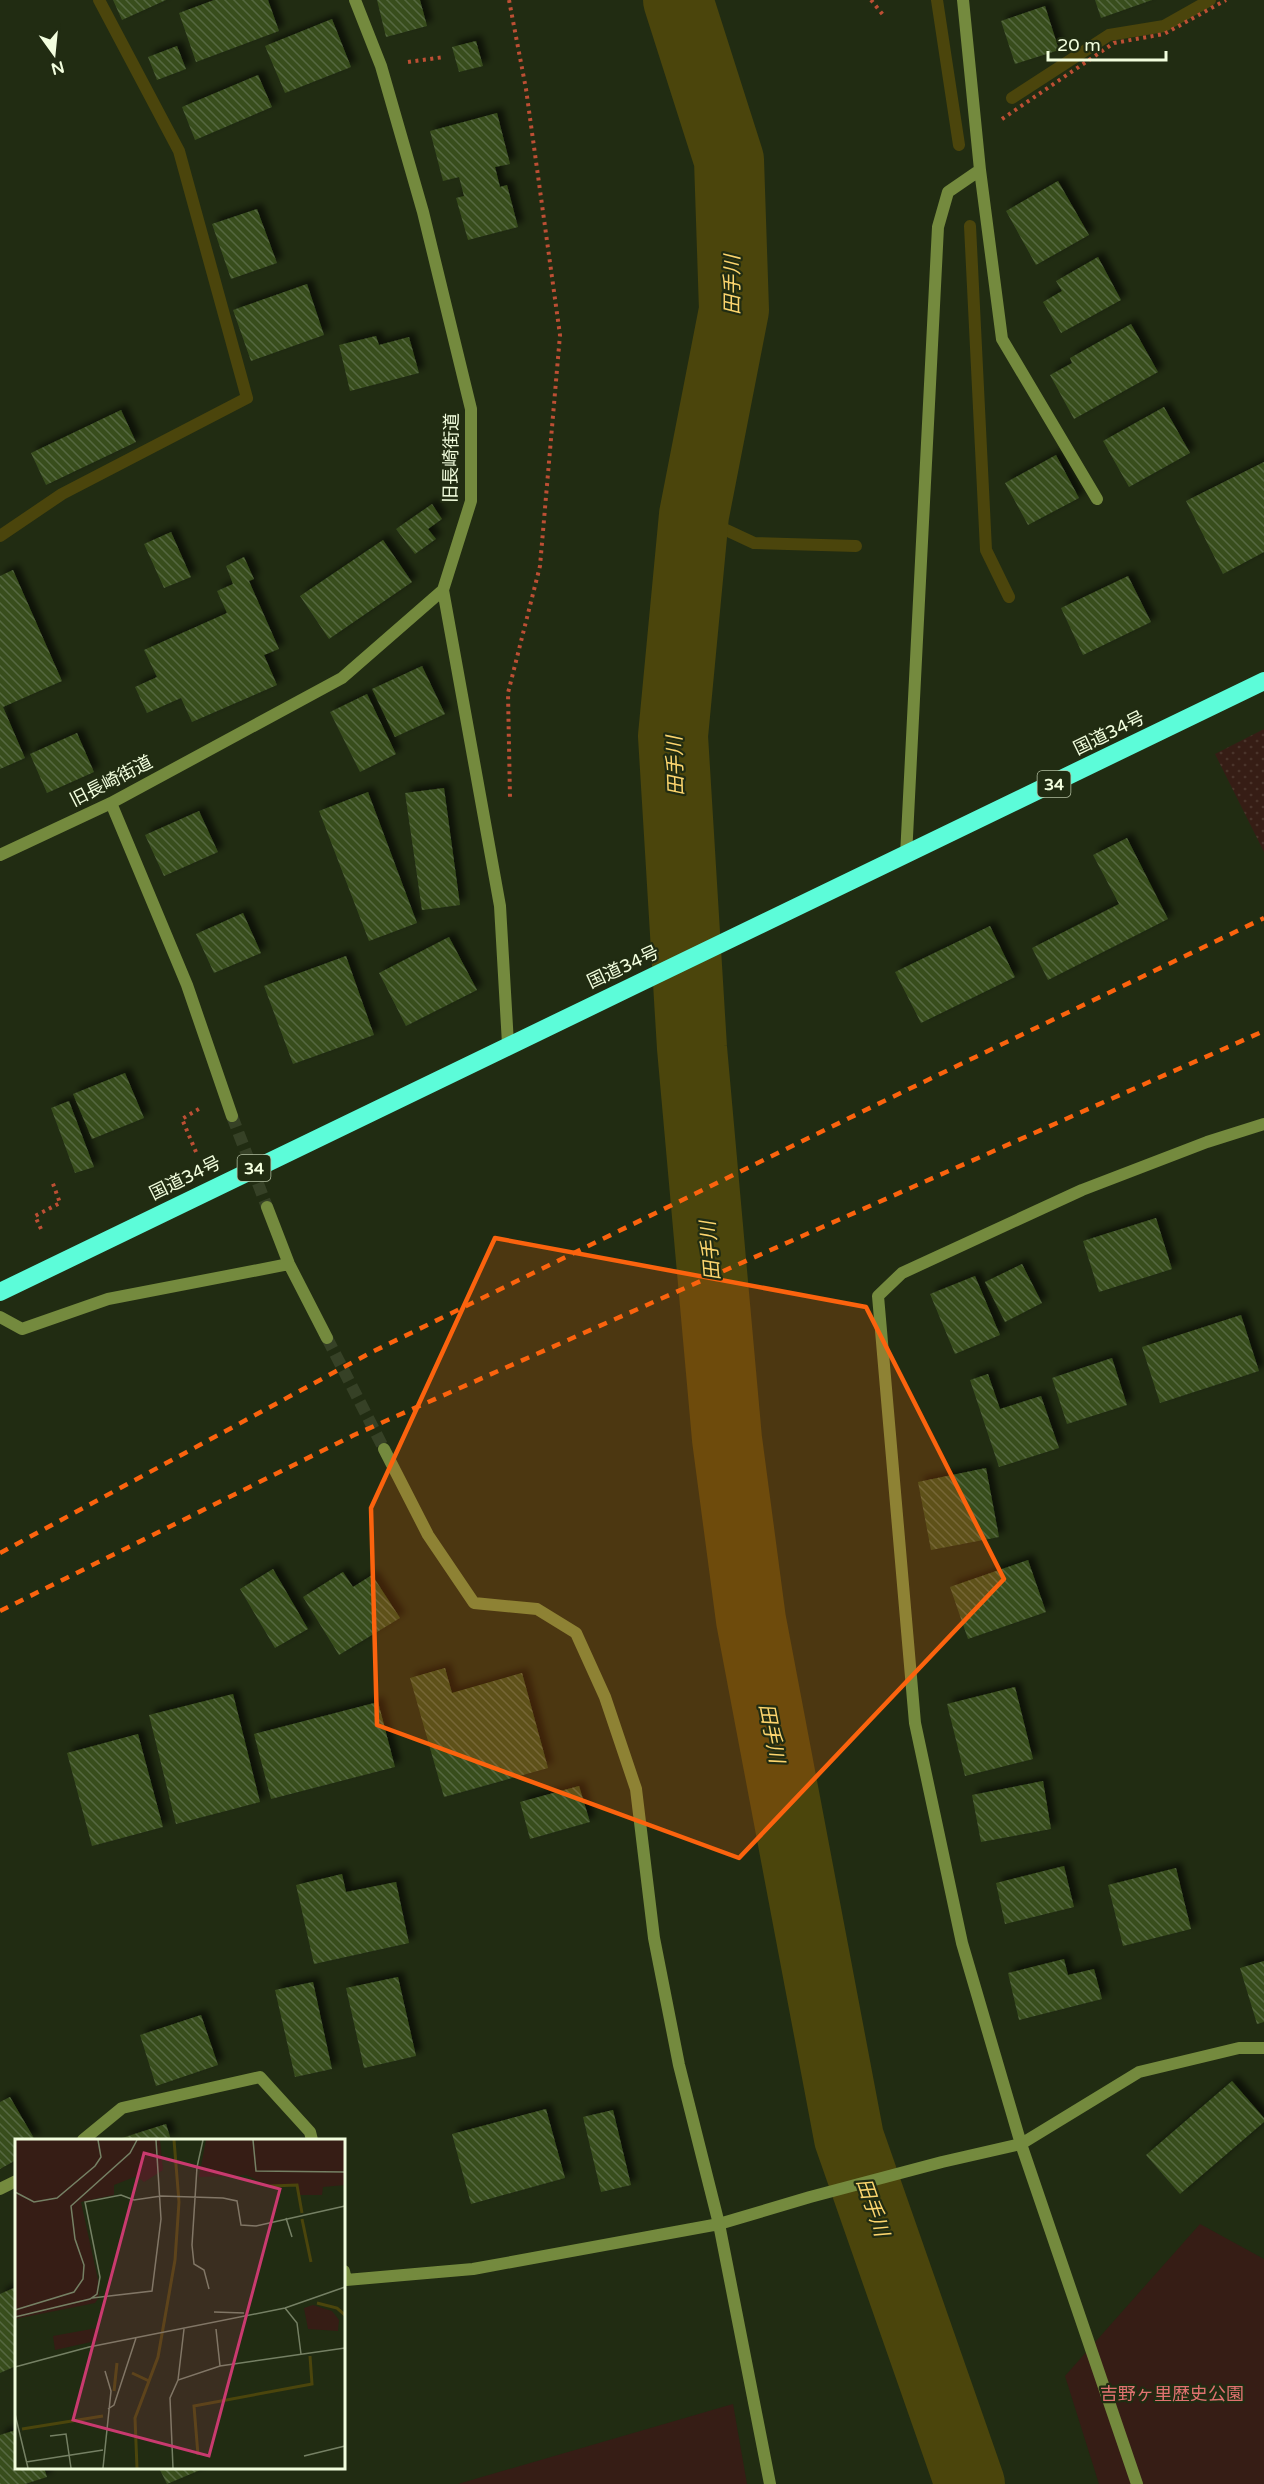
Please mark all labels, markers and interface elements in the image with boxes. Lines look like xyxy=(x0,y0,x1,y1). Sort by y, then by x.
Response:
north arrow xyxy=(24,24,84,84)
scale bar xyxy=(1048,24,1166,62)
text: 20 m xyxy=(1057,34,1101,56)
text: N xyxy=(49,56,66,79)
water label: 田手川 xyxy=(721,253,745,315)
street label: 旧長崎街道 xyxy=(439,413,463,503)
street label: 国道34号 xyxy=(1070,706,1148,760)
water label: 田手川 xyxy=(663,734,689,796)
street label: 旧長崎街道 xyxy=(66,751,156,811)
road number: 34 xyxy=(1038,771,1070,797)
street label: 国道34号 xyxy=(584,941,662,993)
street label: 国道34号 xyxy=(146,1151,224,1205)
road number: 34 xyxy=(238,1155,270,1181)
water label: 田手川 xyxy=(696,1218,726,1282)
water label: 田手川 xyxy=(754,1701,789,1767)
inset map xyxy=(15,2139,345,2469)
water label: 田手川 xyxy=(851,2175,894,2241)
park label: 吉野ヶ里歴史公園 xyxy=(1100,2383,1244,2405)

